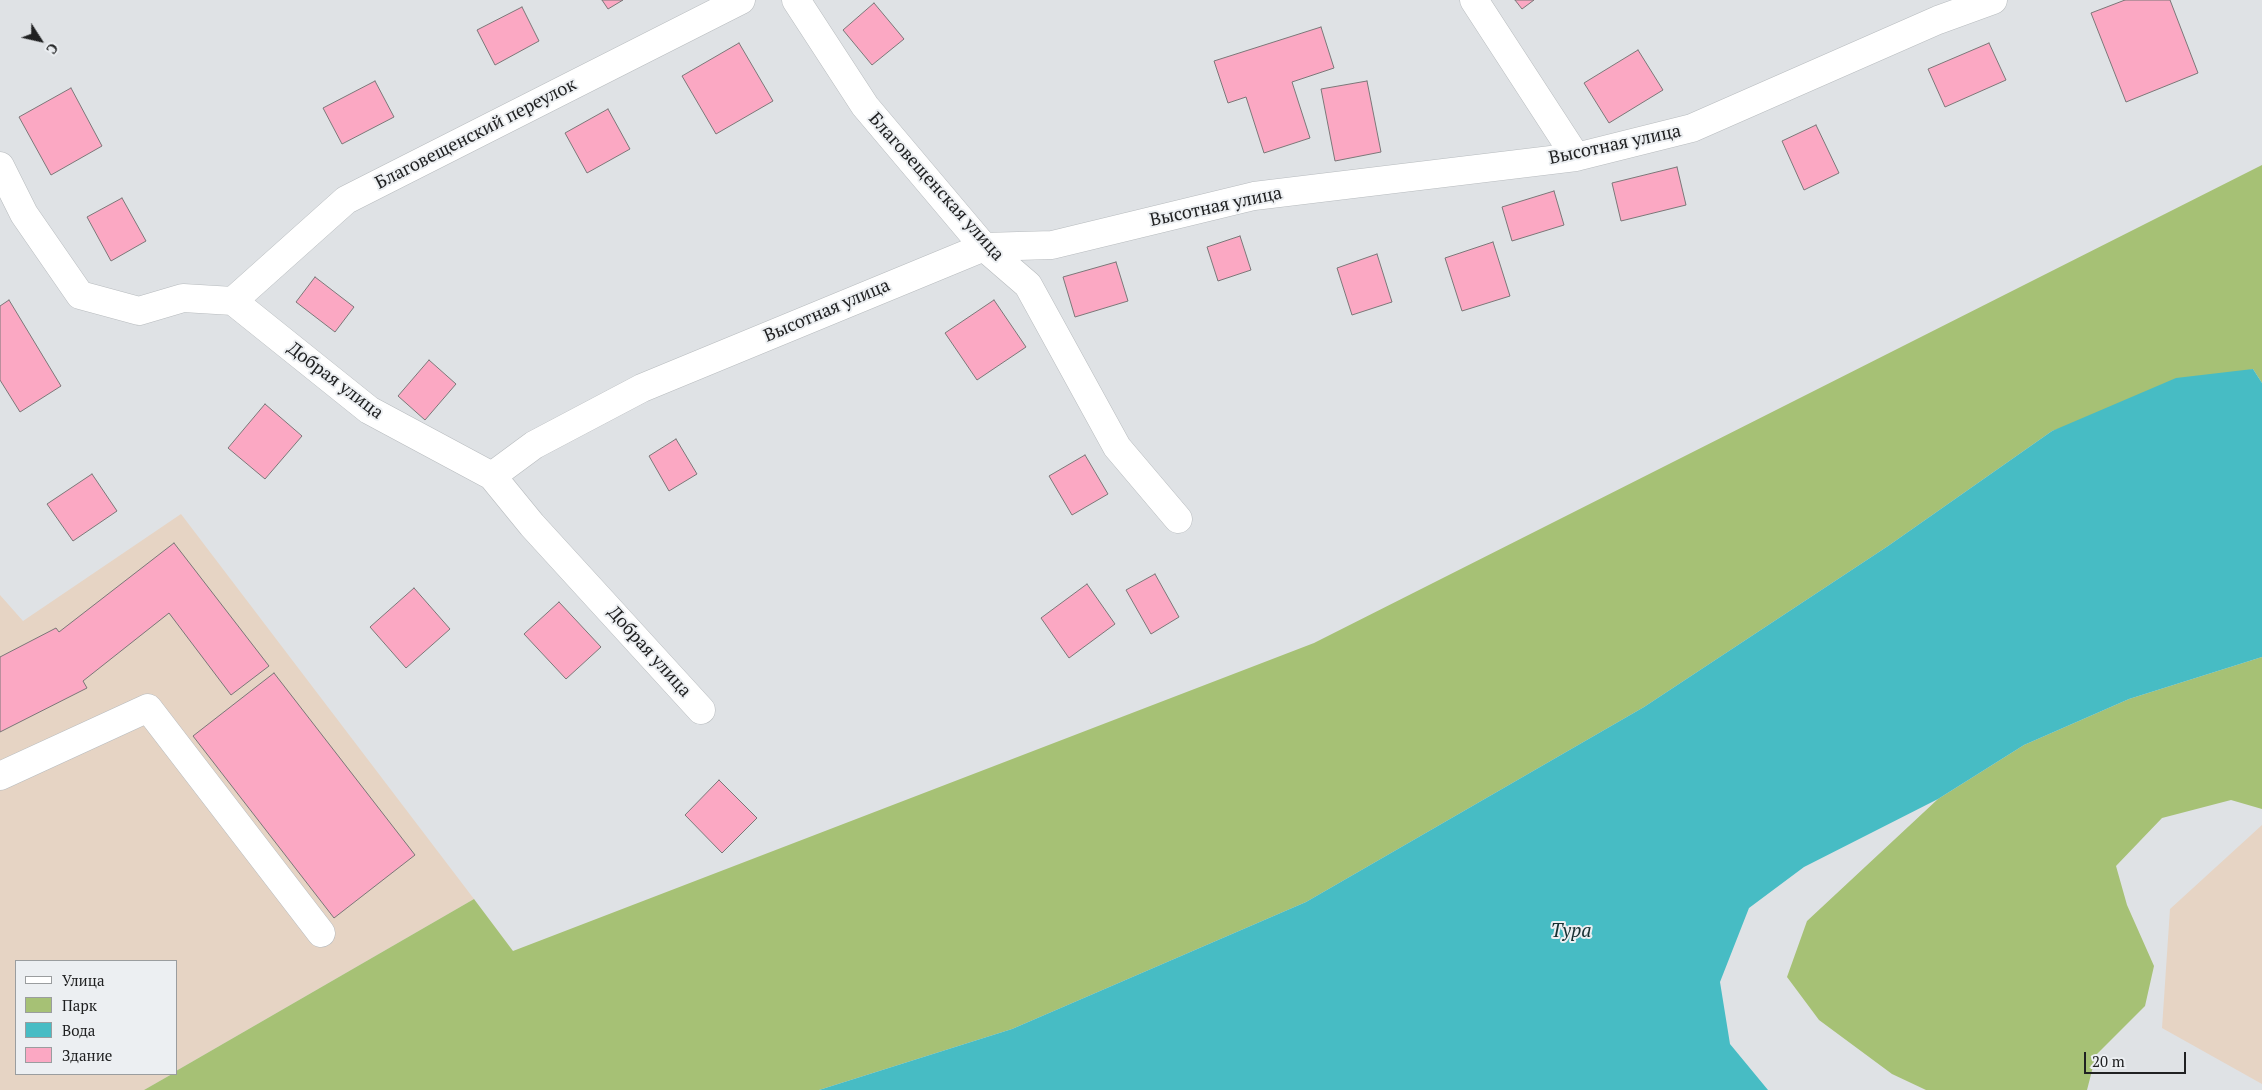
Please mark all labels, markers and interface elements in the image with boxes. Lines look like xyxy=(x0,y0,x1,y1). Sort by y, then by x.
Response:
north arrow xyxy=(15,15,65,65)
text: С xyxy=(42,40,63,58)
street label: Благовещенский переулок xyxy=(372,74,580,194)
street label: Благовещенская улица xyxy=(864,108,1008,266)
street label: Высотная улица xyxy=(1547,120,1683,170)
street label: Высотная улица xyxy=(1148,182,1284,232)
street label: Высотная улица xyxy=(761,275,893,347)
street label: Добрая улица xyxy=(283,338,387,424)
street label: Добрая улица xyxy=(603,602,695,702)
water label: Тура xyxy=(1551,921,1591,943)
legend xyxy=(15,960,178,1075)
text: Улица xyxy=(62,970,105,990)
text: Парк xyxy=(62,995,97,1015)
text: Вода xyxy=(62,1020,95,1040)
scale bar xyxy=(2087,1042,2190,1074)
text: Здание xyxy=(62,1045,112,1065)
text: 20 m xyxy=(2092,1051,2125,1071)

